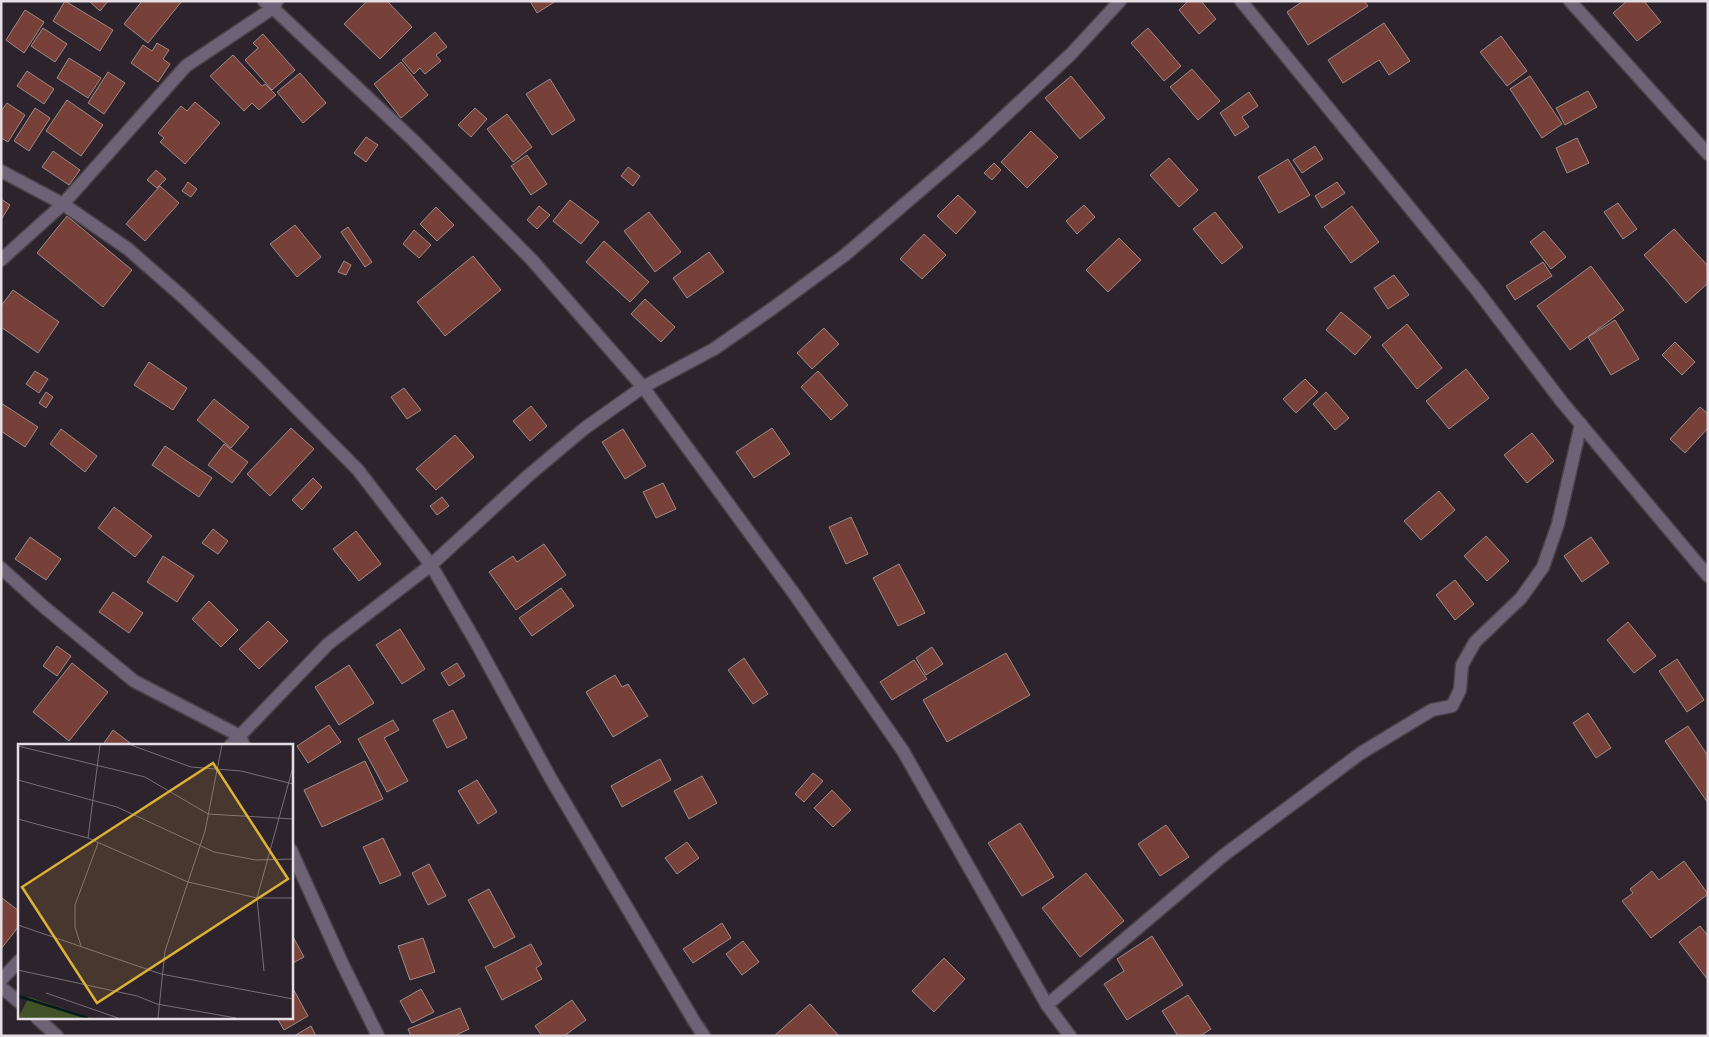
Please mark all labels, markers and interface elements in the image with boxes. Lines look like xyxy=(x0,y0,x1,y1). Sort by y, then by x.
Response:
inset map xyxy=(18,744,292,1020)

